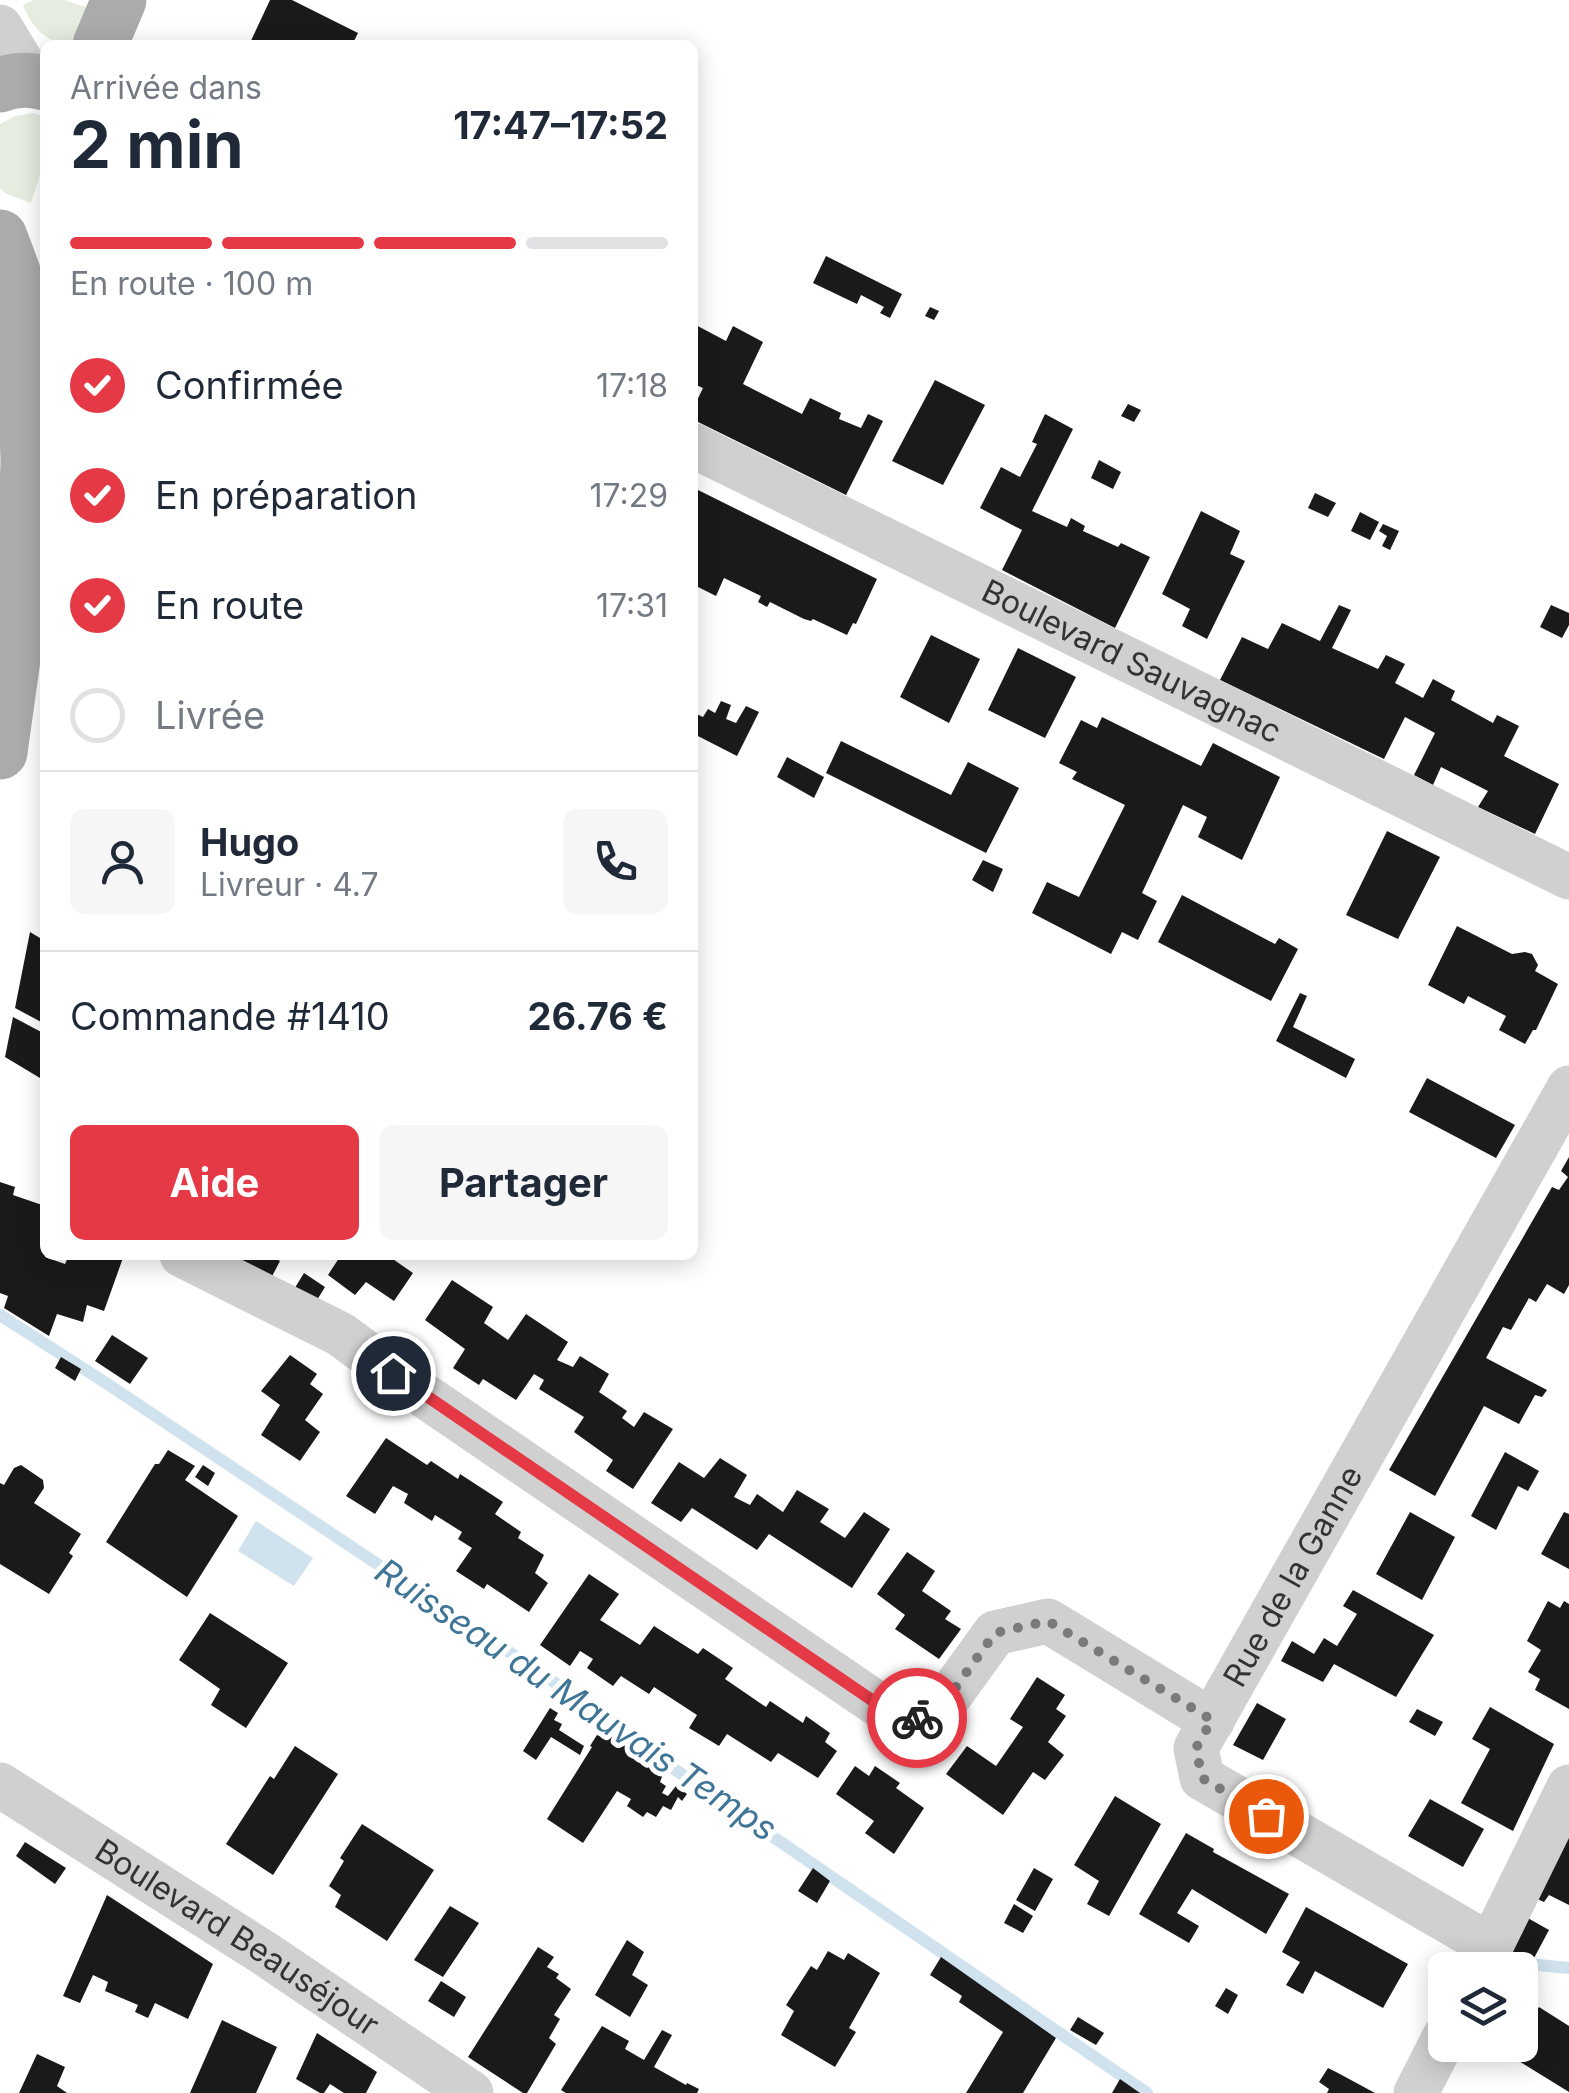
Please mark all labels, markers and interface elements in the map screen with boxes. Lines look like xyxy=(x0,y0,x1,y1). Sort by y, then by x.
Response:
text: Arrivée dans xyxy=(70,68,262,107)
text: 17:47–17:52 xyxy=(453,102,668,148)
text: 2 min xyxy=(70,105,244,184)
text: En route · 100 m xyxy=(70,264,313,303)
icon: check xyxy=(70,358,125,413)
text: Confirmée xyxy=(155,362,344,408)
text: 17:18 xyxy=(596,366,668,405)
icon: check xyxy=(70,468,125,523)
text: En préparation xyxy=(155,472,418,518)
text: 17:29 xyxy=(589,476,668,515)
street label: Boulevard Sauvagnac xyxy=(976,571,1288,751)
icon: check xyxy=(70,578,125,633)
text: En route xyxy=(155,582,304,628)
text: 17:31 xyxy=(596,586,668,625)
text: Livrée xyxy=(155,692,265,738)
button: person xyxy=(70,809,175,914)
button: phone xyxy=(563,809,668,914)
text: Hugo xyxy=(200,819,299,865)
text: Livreur · 4.7 xyxy=(200,865,379,904)
text: Commande #1410 xyxy=(70,993,390,1039)
text: 26.76 € xyxy=(528,993,668,1039)
button: Aide xyxy=(70,1125,359,1240)
button: Partager xyxy=(379,1125,668,1240)
pin xyxy=(351,1331,436,1416)
icon: home xyxy=(366,1346,421,1401)
street label: Rue de la Ganne xyxy=(1215,1459,1370,1693)
water label: Ruisseau du Mauvais Temps xyxy=(368,1549,785,1849)
courier xyxy=(867,1668,967,1768)
icon: bike xyxy=(890,1691,945,1746)
pin xyxy=(1224,1774,1309,1859)
icon: bag xyxy=(1239,1789,1294,1844)
street label: Boulevard Beauséjour xyxy=(88,1831,387,2044)
map controls xyxy=(1428,1952,1538,2062)
button: layers xyxy=(1428,1952,1538,2062)

